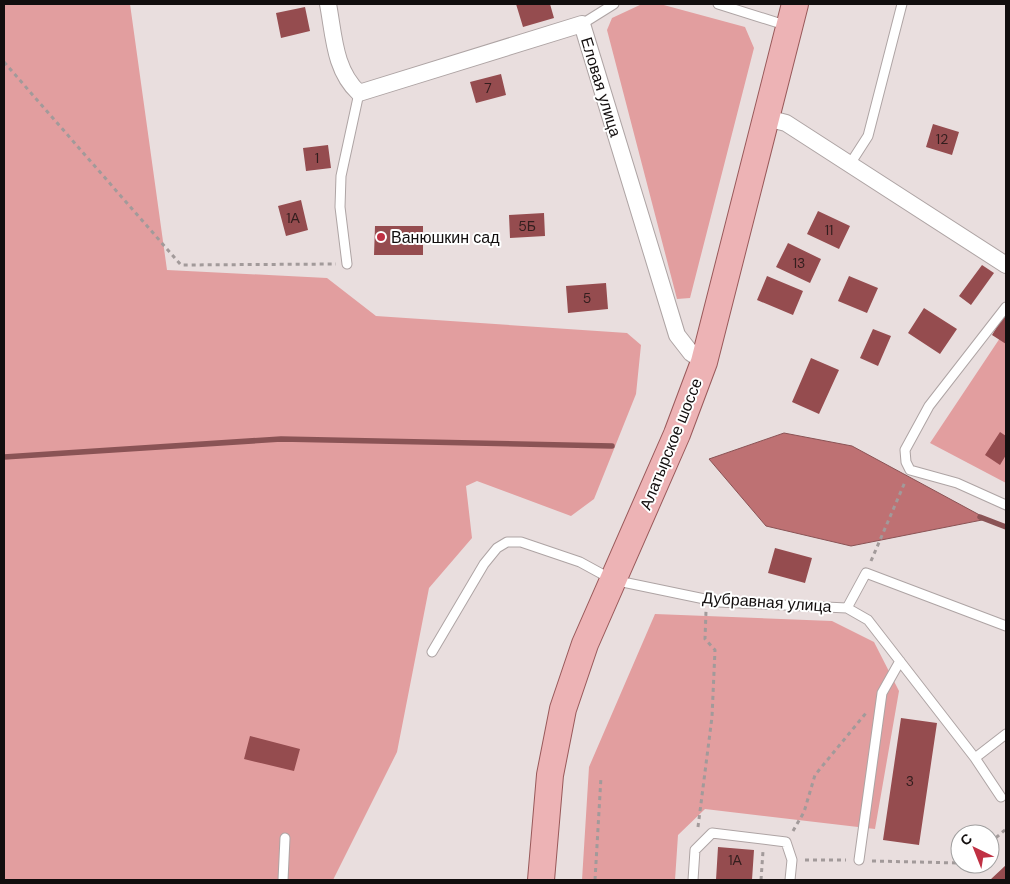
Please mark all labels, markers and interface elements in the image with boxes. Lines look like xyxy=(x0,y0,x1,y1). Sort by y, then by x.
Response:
street label: Еловая улица xyxy=(576,35,626,140)
house number: 7 xyxy=(484,79,492,97)
house number: 12 xyxy=(936,130,948,148)
house number: 1 xyxy=(315,149,319,167)
house number: 1А xyxy=(286,209,301,227)
house number: 5Б xyxy=(518,217,536,235)
house number: 11 xyxy=(825,221,833,239)
place label: Ванюшкин сад xyxy=(391,227,500,248)
marker: Ванюшкин сад xyxy=(375,231,387,243)
house number: 13 xyxy=(793,254,805,272)
house number: 5 xyxy=(583,289,591,307)
street label: Алатырское шоссе xyxy=(635,375,707,513)
street label: Дубравная улица xyxy=(702,587,832,617)
house number: 3 xyxy=(906,772,914,790)
north arrow xyxy=(950,824,1000,874)
text: С xyxy=(956,829,976,850)
house number: 1А xyxy=(728,851,743,869)

